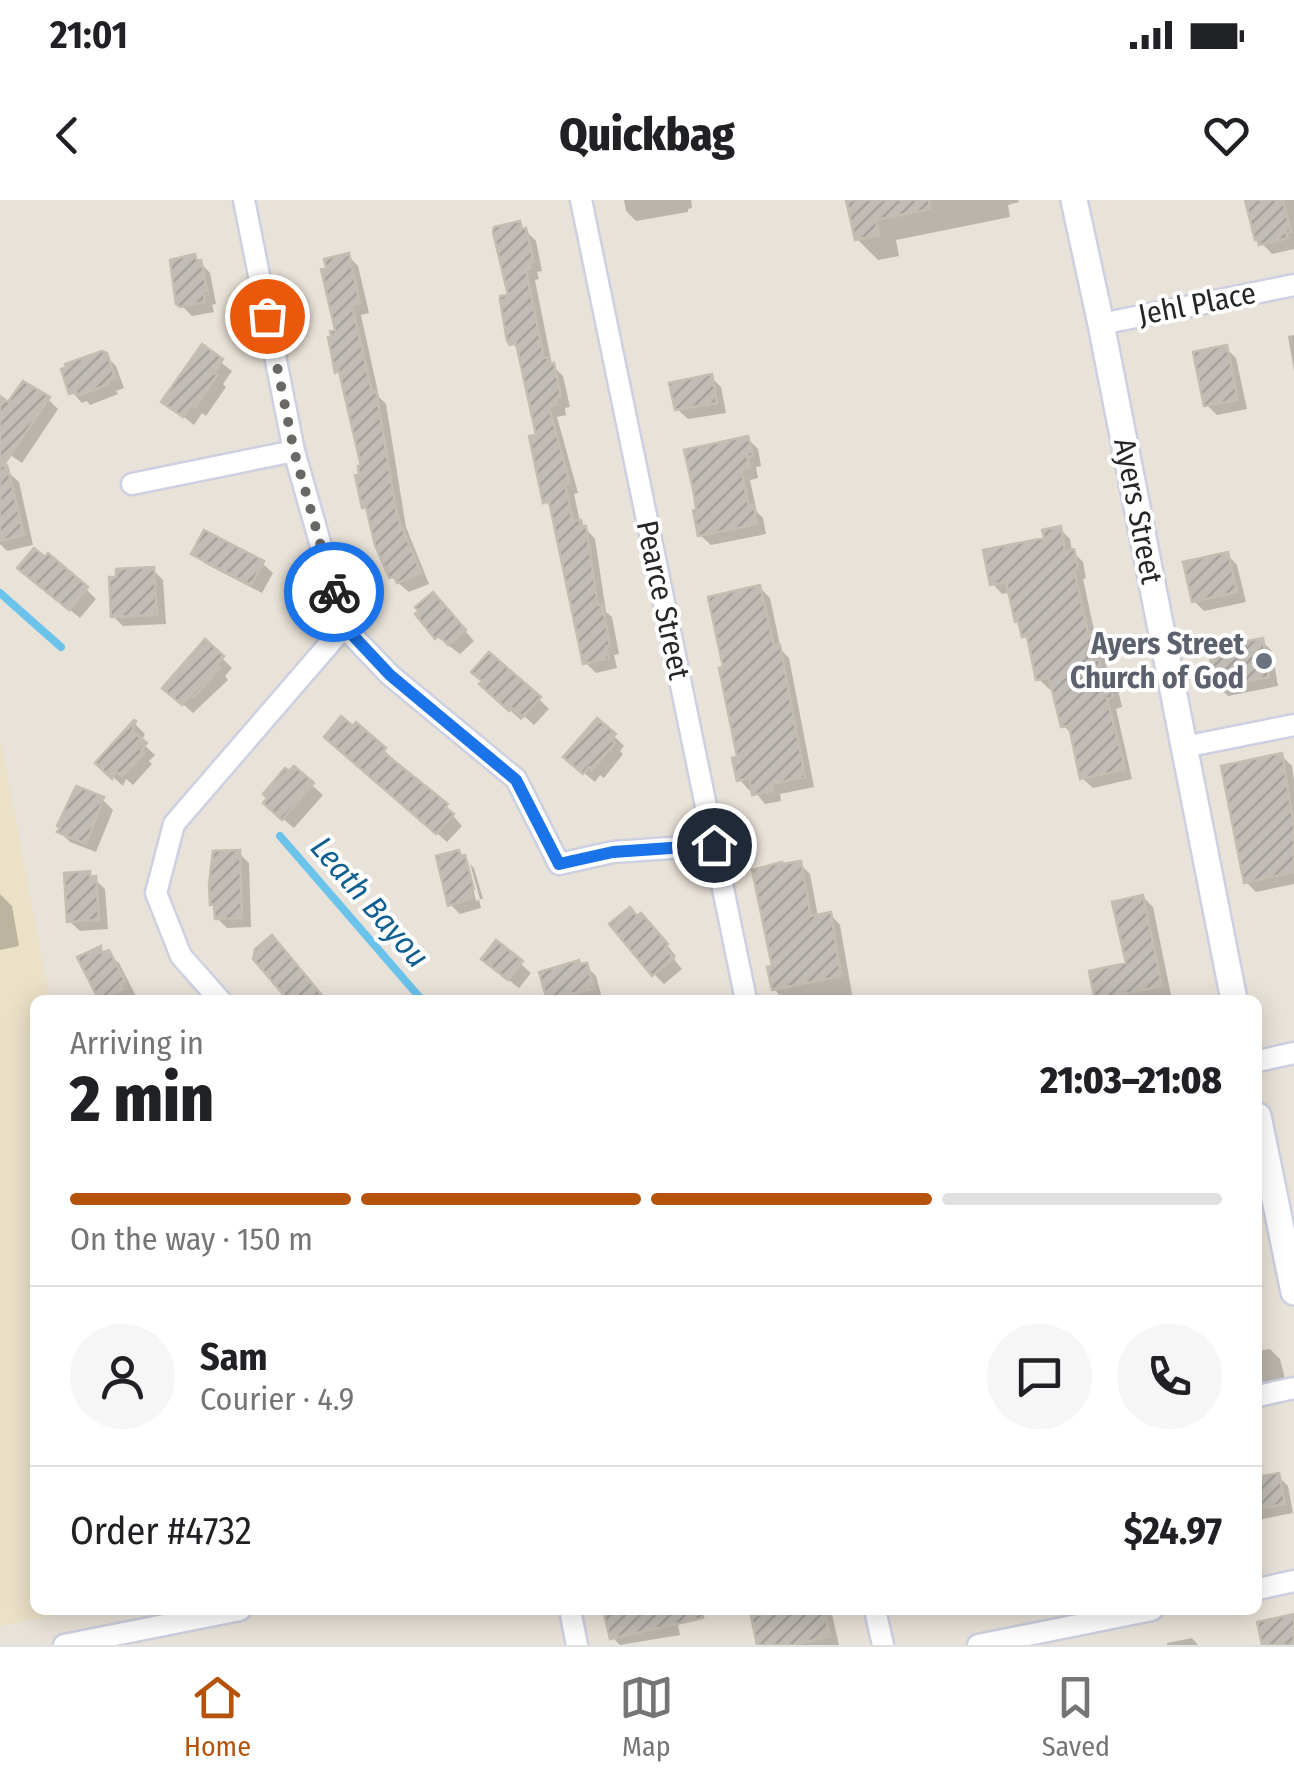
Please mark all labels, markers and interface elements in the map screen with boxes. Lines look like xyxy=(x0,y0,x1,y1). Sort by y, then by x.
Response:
text: 21:01 xyxy=(50,12,128,58)
icon: back xyxy=(40,108,95,163)
text: Quickbag xyxy=(559,108,735,162)
icon: heart xyxy=(1199,108,1254,163)
pin xyxy=(225,274,310,359)
street label: Jehl Place xyxy=(1135,275,1259,333)
icon: bag xyxy=(240,289,295,344)
street label: Ayers Street xyxy=(1106,435,1170,587)
street label: Pearce Street xyxy=(629,517,697,683)
courier xyxy=(284,542,384,642)
icon: bike xyxy=(307,565,362,620)
place label: Ayers Street Church of God xyxy=(1070,626,1244,696)
marker: Ayers Street Church of God xyxy=(1253,650,1275,672)
pin xyxy=(672,803,757,888)
icon: home xyxy=(687,818,742,873)
water label: Leath Bayou xyxy=(303,829,437,975)
text: Arriving in xyxy=(70,1024,204,1062)
text: 21:03–21:08 xyxy=(1040,1057,1222,1103)
text: 2 min xyxy=(70,1060,214,1138)
text: On the way · 150 m xyxy=(70,1220,313,1258)
button: person xyxy=(70,1324,175,1429)
button: chat xyxy=(987,1324,1092,1429)
button: phone xyxy=(1117,1324,1222,1429)
text: Sam xyxy=(200,1334,268,1380)
text: Courier · 4.9 xyxy=(200,1380,354,1418)
text: Order #4732 xyxy=(70,1508,252,1554)
text: $24.97 xyxy=(1124,1508,1222,1554)
tab: Home xyxy=(184,1670,251,1763)
tab: Map xyxy=(619,1670,674,1763)
tab: Saved xyxy=(1042,1670,1110,1763)

